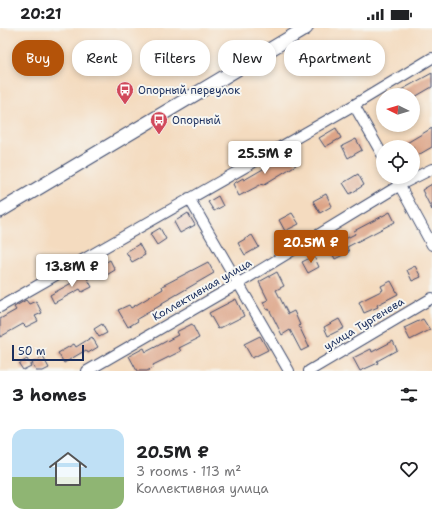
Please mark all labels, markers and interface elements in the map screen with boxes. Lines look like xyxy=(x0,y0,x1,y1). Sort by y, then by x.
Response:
text: 20:21 xyxy=(20,4,62,24)
chip: Buy xyxy=(12,40,64,76)
chip: Rent xyxy=(72,40,132,76)
chip: Filters xyxy=(140,40,210,76)
chip: New xyxy=(218,40,276,76)
chip: Apartment xyxy=(284,40,385,76)
bus stop icon: Опорный переулок xyxy=(115,80,135,105)
place label: Опорный переулок xyxy=(138,83,240,98)
north arrow xyxy=(376,88,420,132)
map controls xyxy=(376,88,420,184)
bus stop icon: Опорный xyxy=(149,110,169,135)
place label: Опорный xyxy=(172,113,221,128)
button: locate xyxy=(376,140,420,184)
pin: 25.5M ₽ xyxy=(228,141,302,175)
text: 25.5M ₽ xyxy=(237,145,293,162)
pin: 20.5M ₽ xyxy=(274,230,348,264)
text: 20.5M ₽ xyxy=(283,234,339,251)
pin: 13.8M ₽ xyxy=(35,254,109,288)
street label: Коллективная улица xyxy=(150,255,254,325)
text: 13.8M ₽ xyxy=(45,258,99,275)
street label: улица Тургенева xyxy=(321,294,407,354)
scale bar xyxy=(12,343,84,362)
text: 50 m xyxy=(18,344,46,359)
text: 3 homes xyxy=(12,384,87,406)
icon: filters xyxy=(398,384,420,406)
text: 20.5M ₽ xyxy=(136,441,209,463)
icon: home xyxy=(44,445,92,493)
icon: heart xyxy=(398,458,420,480)
text: 3 rooms · 113 m² xyxy=(136,463,241,480)
text: Коллективная улица xyxy=(136,480,269,497)

